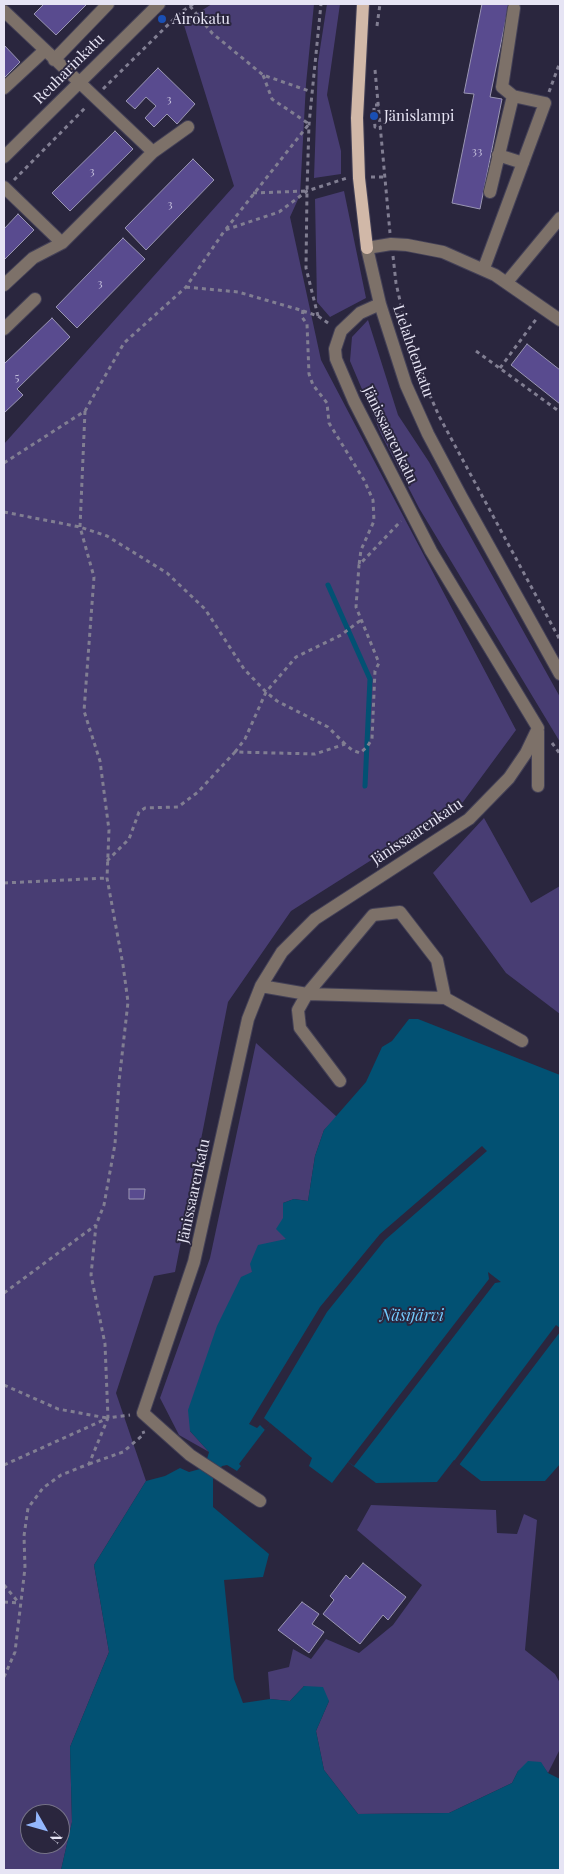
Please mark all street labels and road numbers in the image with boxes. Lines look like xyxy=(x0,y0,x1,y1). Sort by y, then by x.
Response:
street label: Reuharinkatu xyxy=(30,30,108,108)
street label: Lielahdenkatu xyxy=(389,303,437,399)
street label: Jänissaarenkatu xyxy=(359,383,421,487)
street label: Jänissaarenkatu xyxy=(368,795,466,869)
street label: Jänissaarenkatu xyxy=(174,1137,214,1245)

